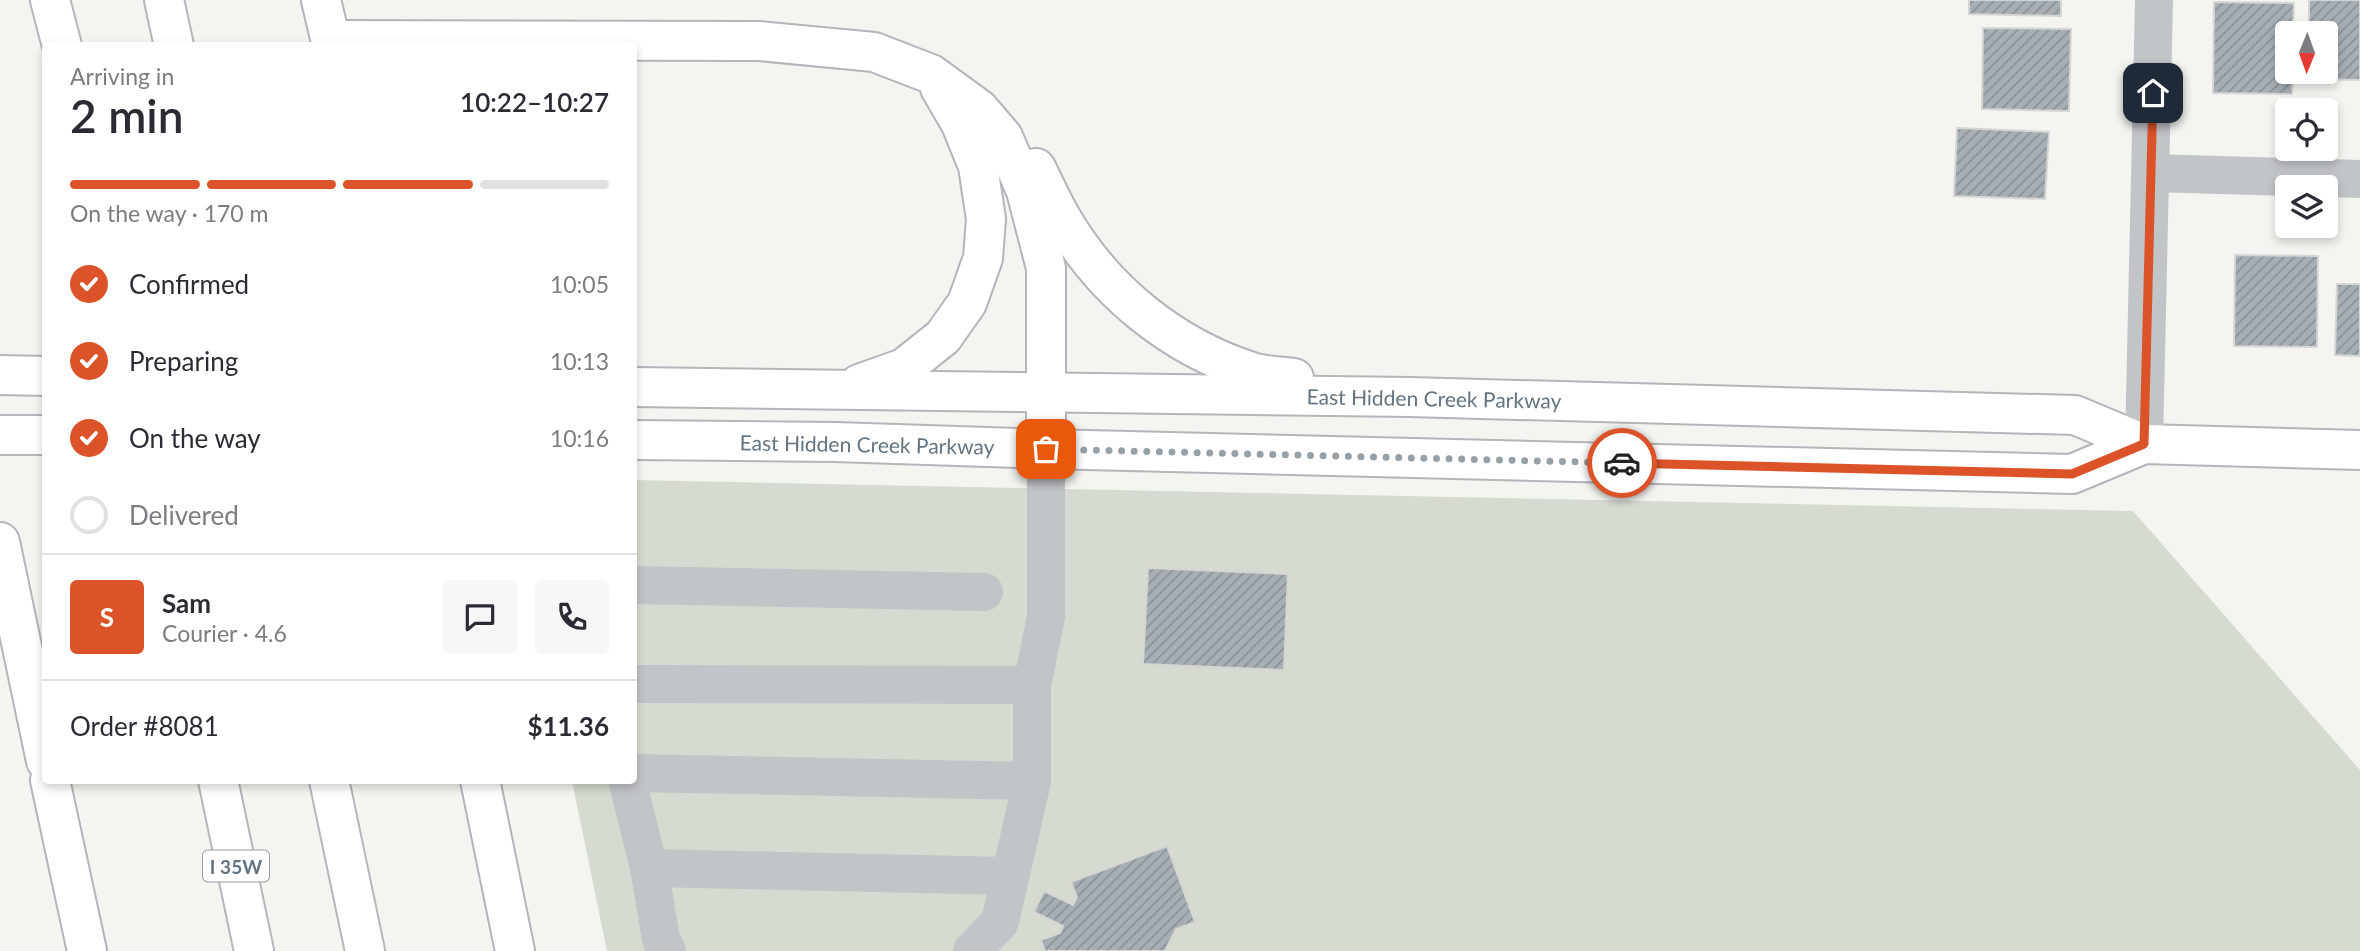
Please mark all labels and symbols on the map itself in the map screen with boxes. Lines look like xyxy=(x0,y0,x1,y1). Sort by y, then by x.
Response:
north arrow xyxy=(2275,21,2338,84)
pin xyxy=(2123,63,2183,123)
street label: East Hidden Creek Parkway xyxy=(1306,383,1562,413)
pin xyxy=(1016,419,1076,479)
courier xyxy=(1587,428,1657,498)
street label: East Hidden Creek Parkway xyxy=(739,429,995,459)
road number: I 35W xyxy=(203,850,269,881)

